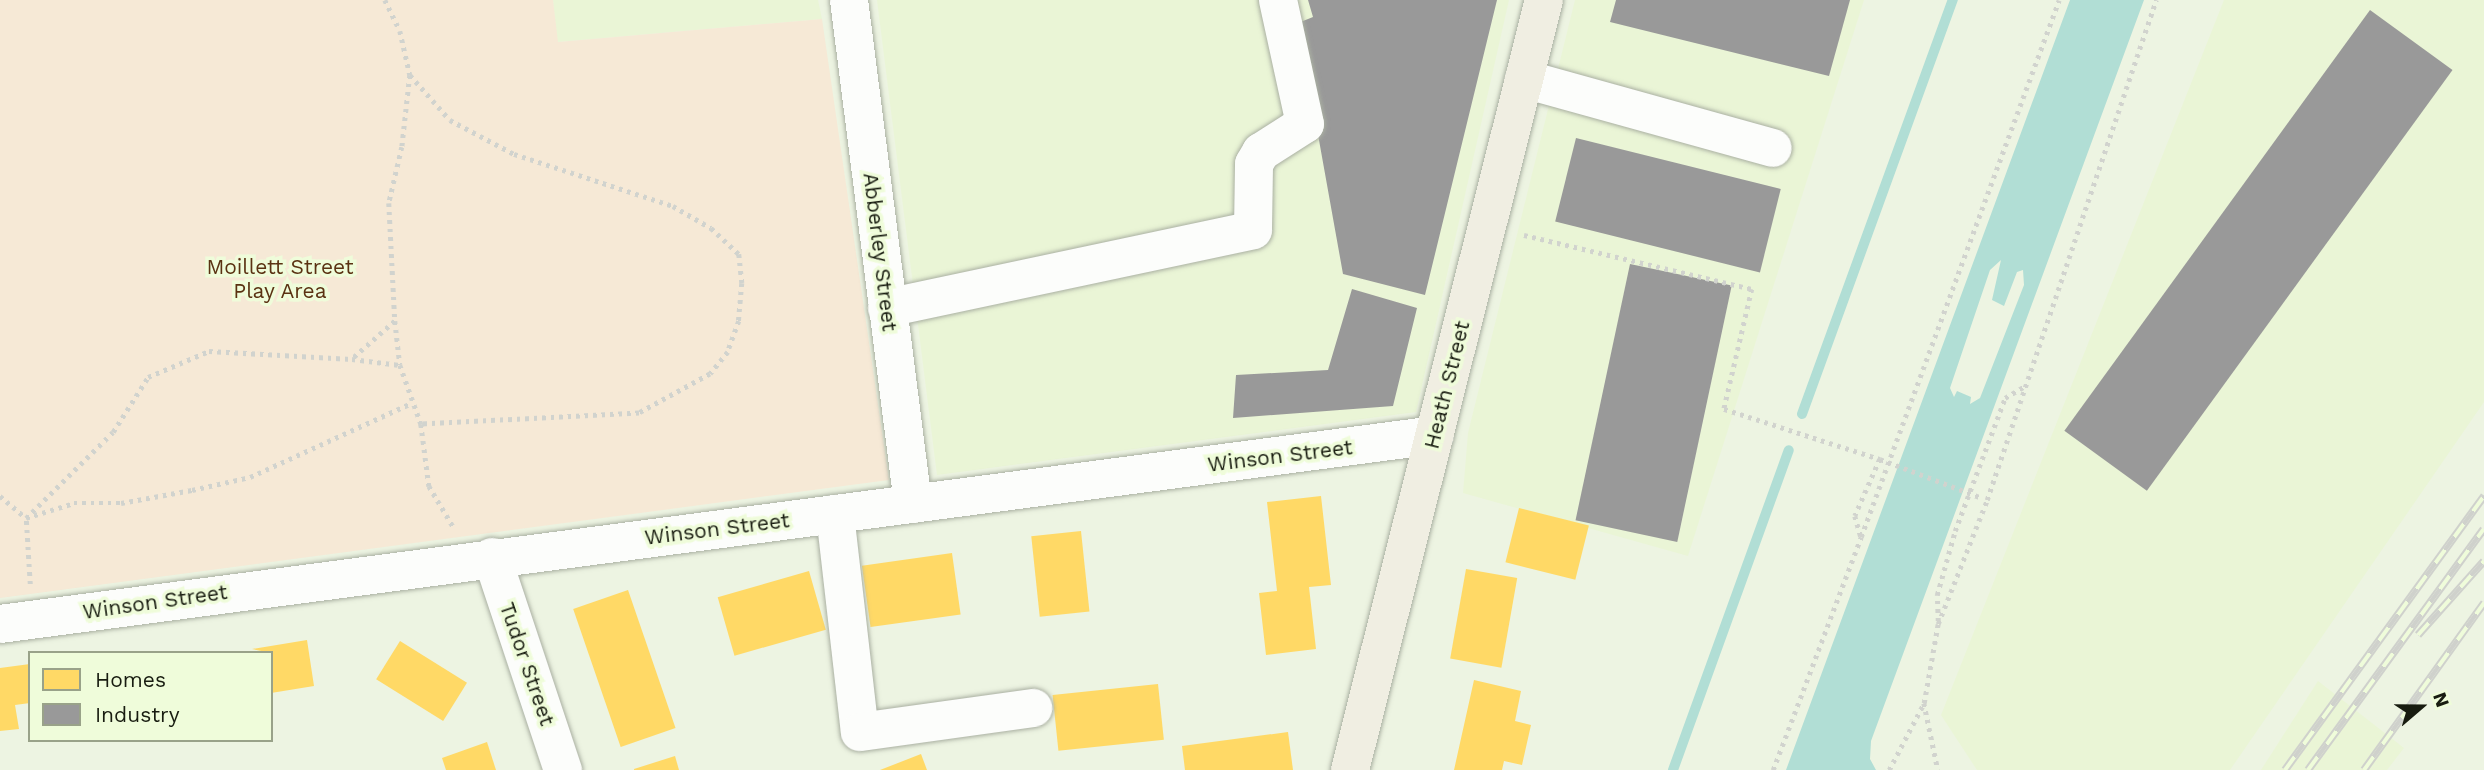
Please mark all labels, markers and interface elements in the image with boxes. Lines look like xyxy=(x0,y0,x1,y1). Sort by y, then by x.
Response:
street label: Abberley Street xyxy=(858,171,902,333)
park label: Moillett Street Play Area xyxy=(206,254,354,304)
street label: Heath Street xyxy=(1419,318,1475,452)
street label: Winson Street xyxy=(1206,435,1354,477)
street label: Winson Street xyxy=(643,508,791,550)
street label: Winson Street xyxy=(81,579,229,625)
street label: Tudor Street xyxy=(494,599,560,729)
legend xyxy=(28,651,273,742)
text: Homes xyxy=(95,667,166,692)
north arrow xyxy=(2386,672,2456,742)
text: N xyxy=(2428,689,2454,710)
text: Industry xyxy=(95,702,180,727)

